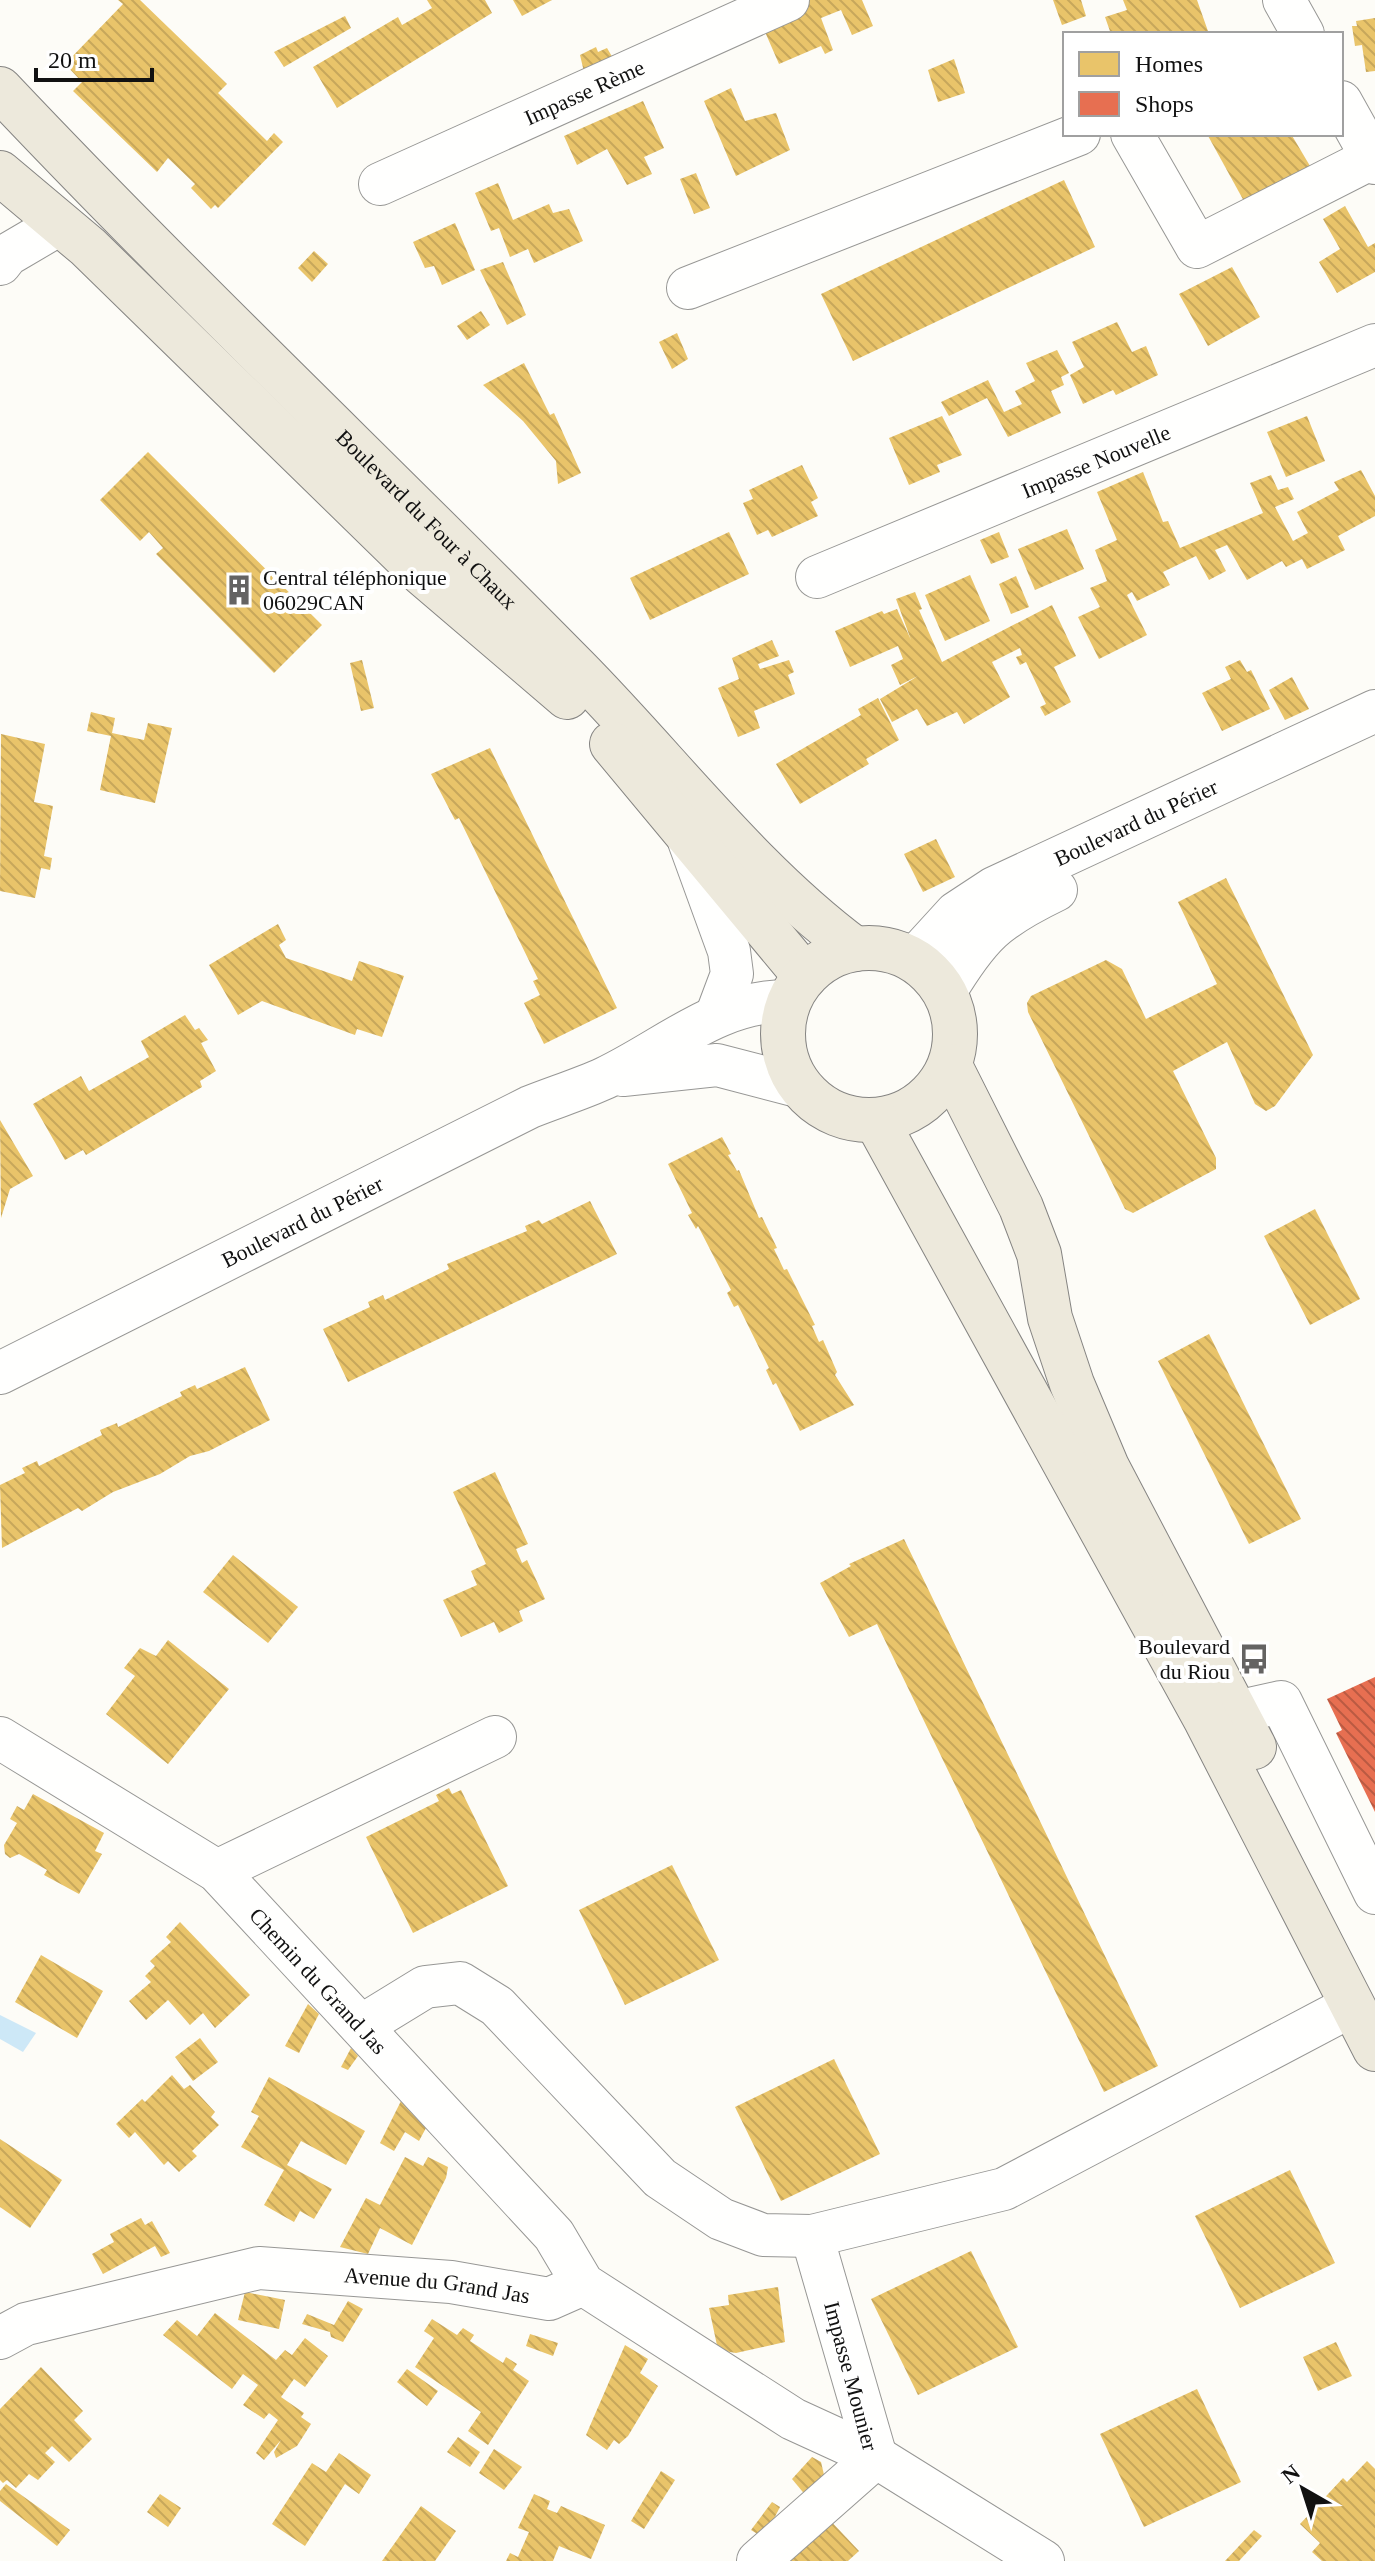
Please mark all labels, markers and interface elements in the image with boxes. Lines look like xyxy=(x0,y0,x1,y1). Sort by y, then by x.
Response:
scale bar xyxy=(36,32,152,82)
legend xyxy=(1063,32,1343,136)
text: 20 m xyxy=(48,47,97,73)
text: Homes xyxy=(1135,51,1203,77)
street label: Impasse Rème xyxy=(520,54,648,130)
text: Shops xyxy=(1135,91,1194,117)
street label: Impasse Nouvelle xyxy=(1018,419,1174,503)
street label: Boulevard du Four à Chaux xyxy=(331,424,523,614)
place label: Central téléphonique 06029CAN xyxy=(263,565,447,615)
building icon: Central téléphonique 06029CAN xyxy=(222,573,256,607)
street label: Boulevard du Périer xyxy=(1050,773,1222,871)
street label: Boulevard du Périer xyxy=(217,1170,387,1272)
place label: Boulevard du Riou xyxy=(1138,1634,1230,1684)
bus stop icon: Boulevard du Riou xyxy=(1237,1642,1271,1676)
street label: Chemin du Grand Jas xyxy=(245,1902,392,2059)
street label: Avenue du Grand Jas xyxy=(343,2262,532,2308)
street label: Impasse Mounier xyxy=(819,2299,883,2454)
north arrow xyxy=(1263,2449,1343,2529)
text: N xyxy=(1277,2459,1305,2489)

